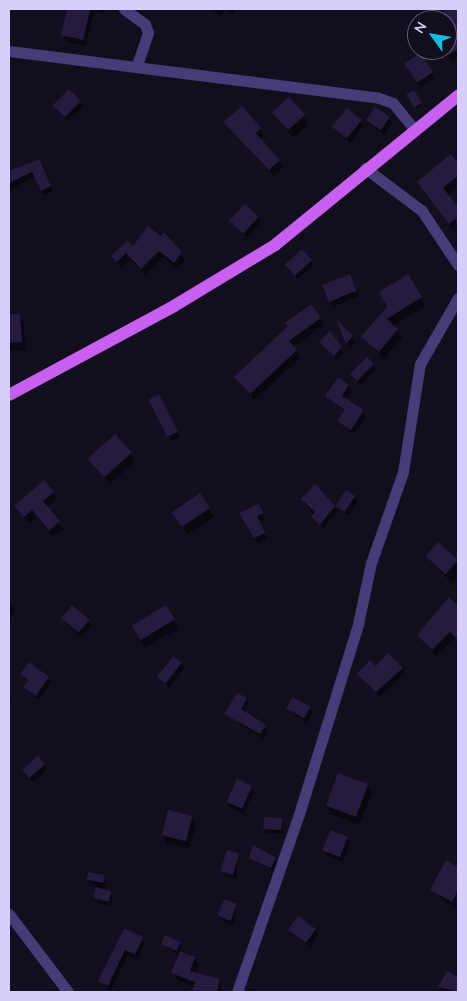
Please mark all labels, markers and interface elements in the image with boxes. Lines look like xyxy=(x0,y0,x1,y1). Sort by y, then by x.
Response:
north arrow xyxy=(407,10,457,60)
text: N xyxy=(410,18,430,37)

